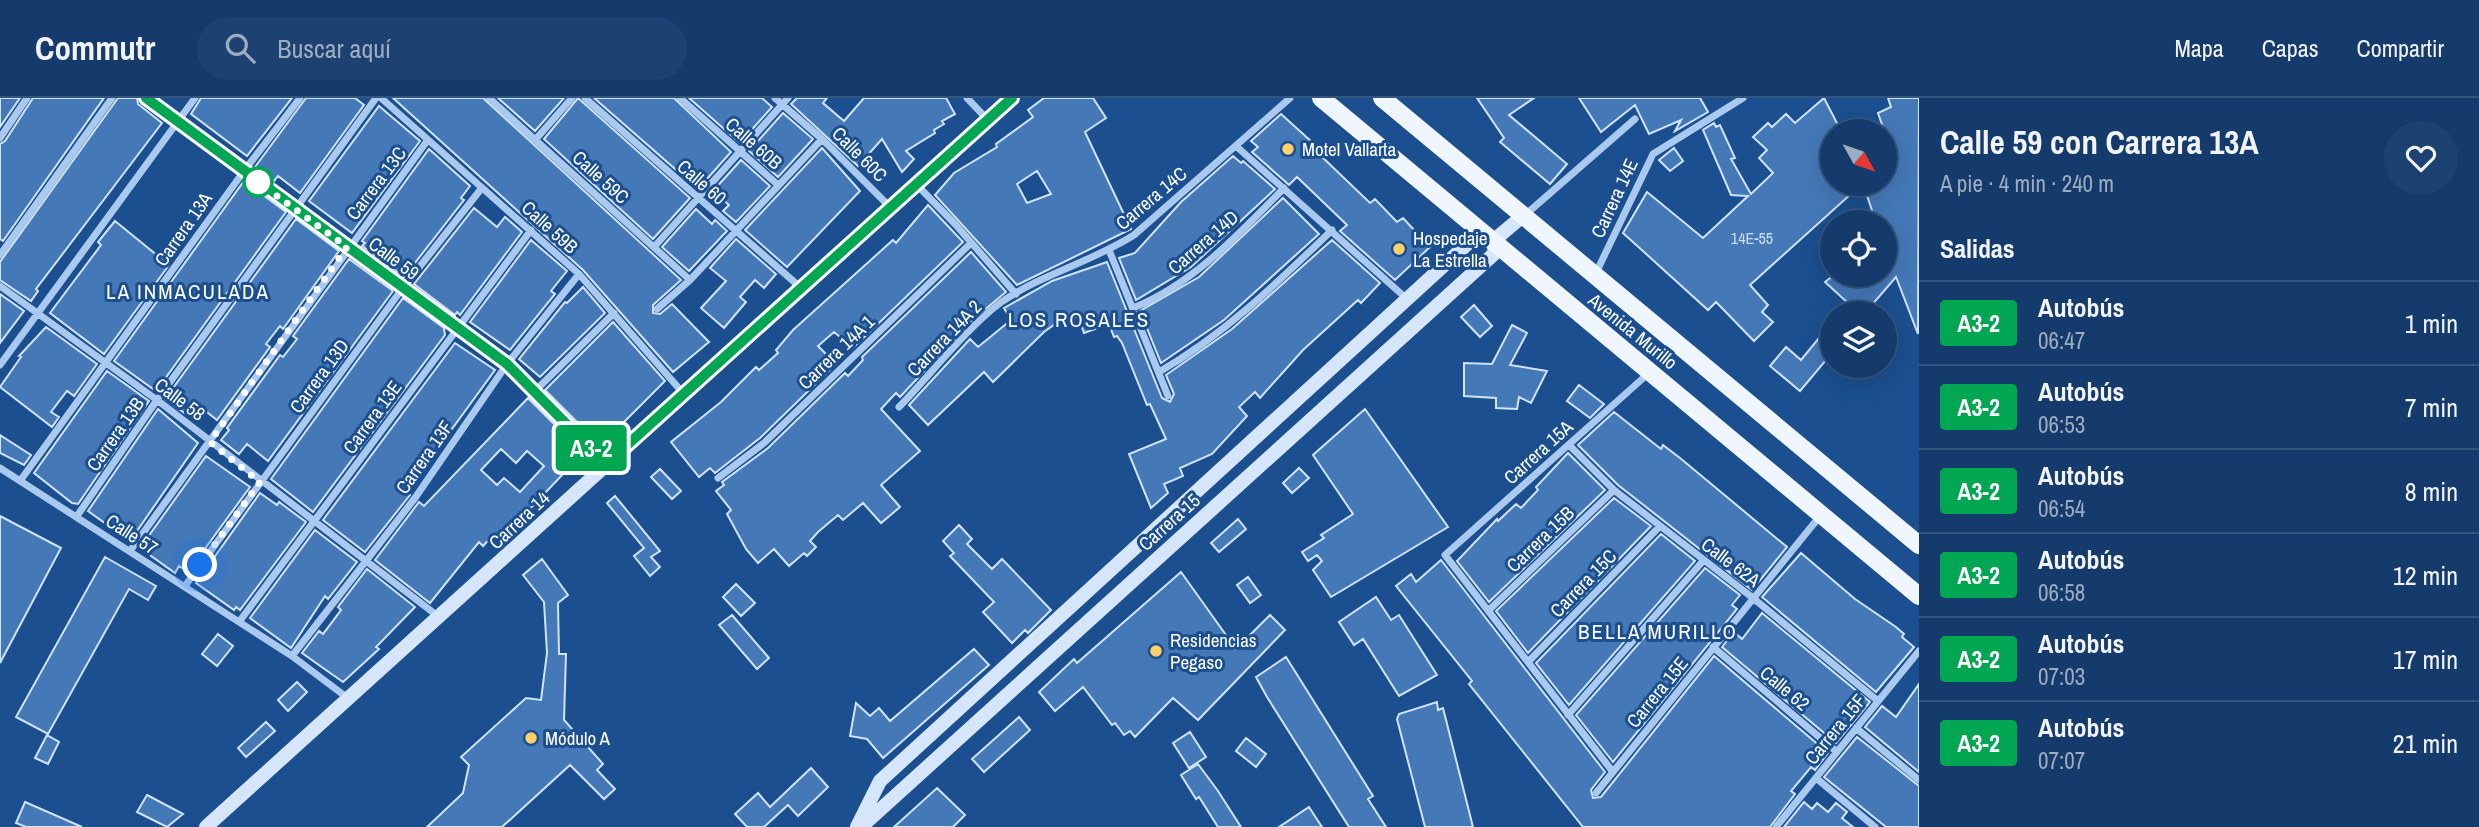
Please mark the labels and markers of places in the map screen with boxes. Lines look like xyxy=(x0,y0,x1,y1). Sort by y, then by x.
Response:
place label: Motel Vallarta xyxy=(1302,136,1396,162)
marker: Motel Vallarta xyxy=(1280,141,1296,157)
unlabelled marker xyxy=(243,167,273,197)
place label: Hospedaje La Estrella xyxy=(1413,225,1487,273)
marker: Hospedaje La Estrella xyxy=(1391,241,1407,257)
place label: Residencias Pegaso xyxy=(1170,627,1257,675)
marker: Residencias Pegaso xyxy=(1148,643,1164,659)
place label: Módulo A xyxy=(545,725,611,751)
marker: Módulo A xyxy=(523,730,539,746)

